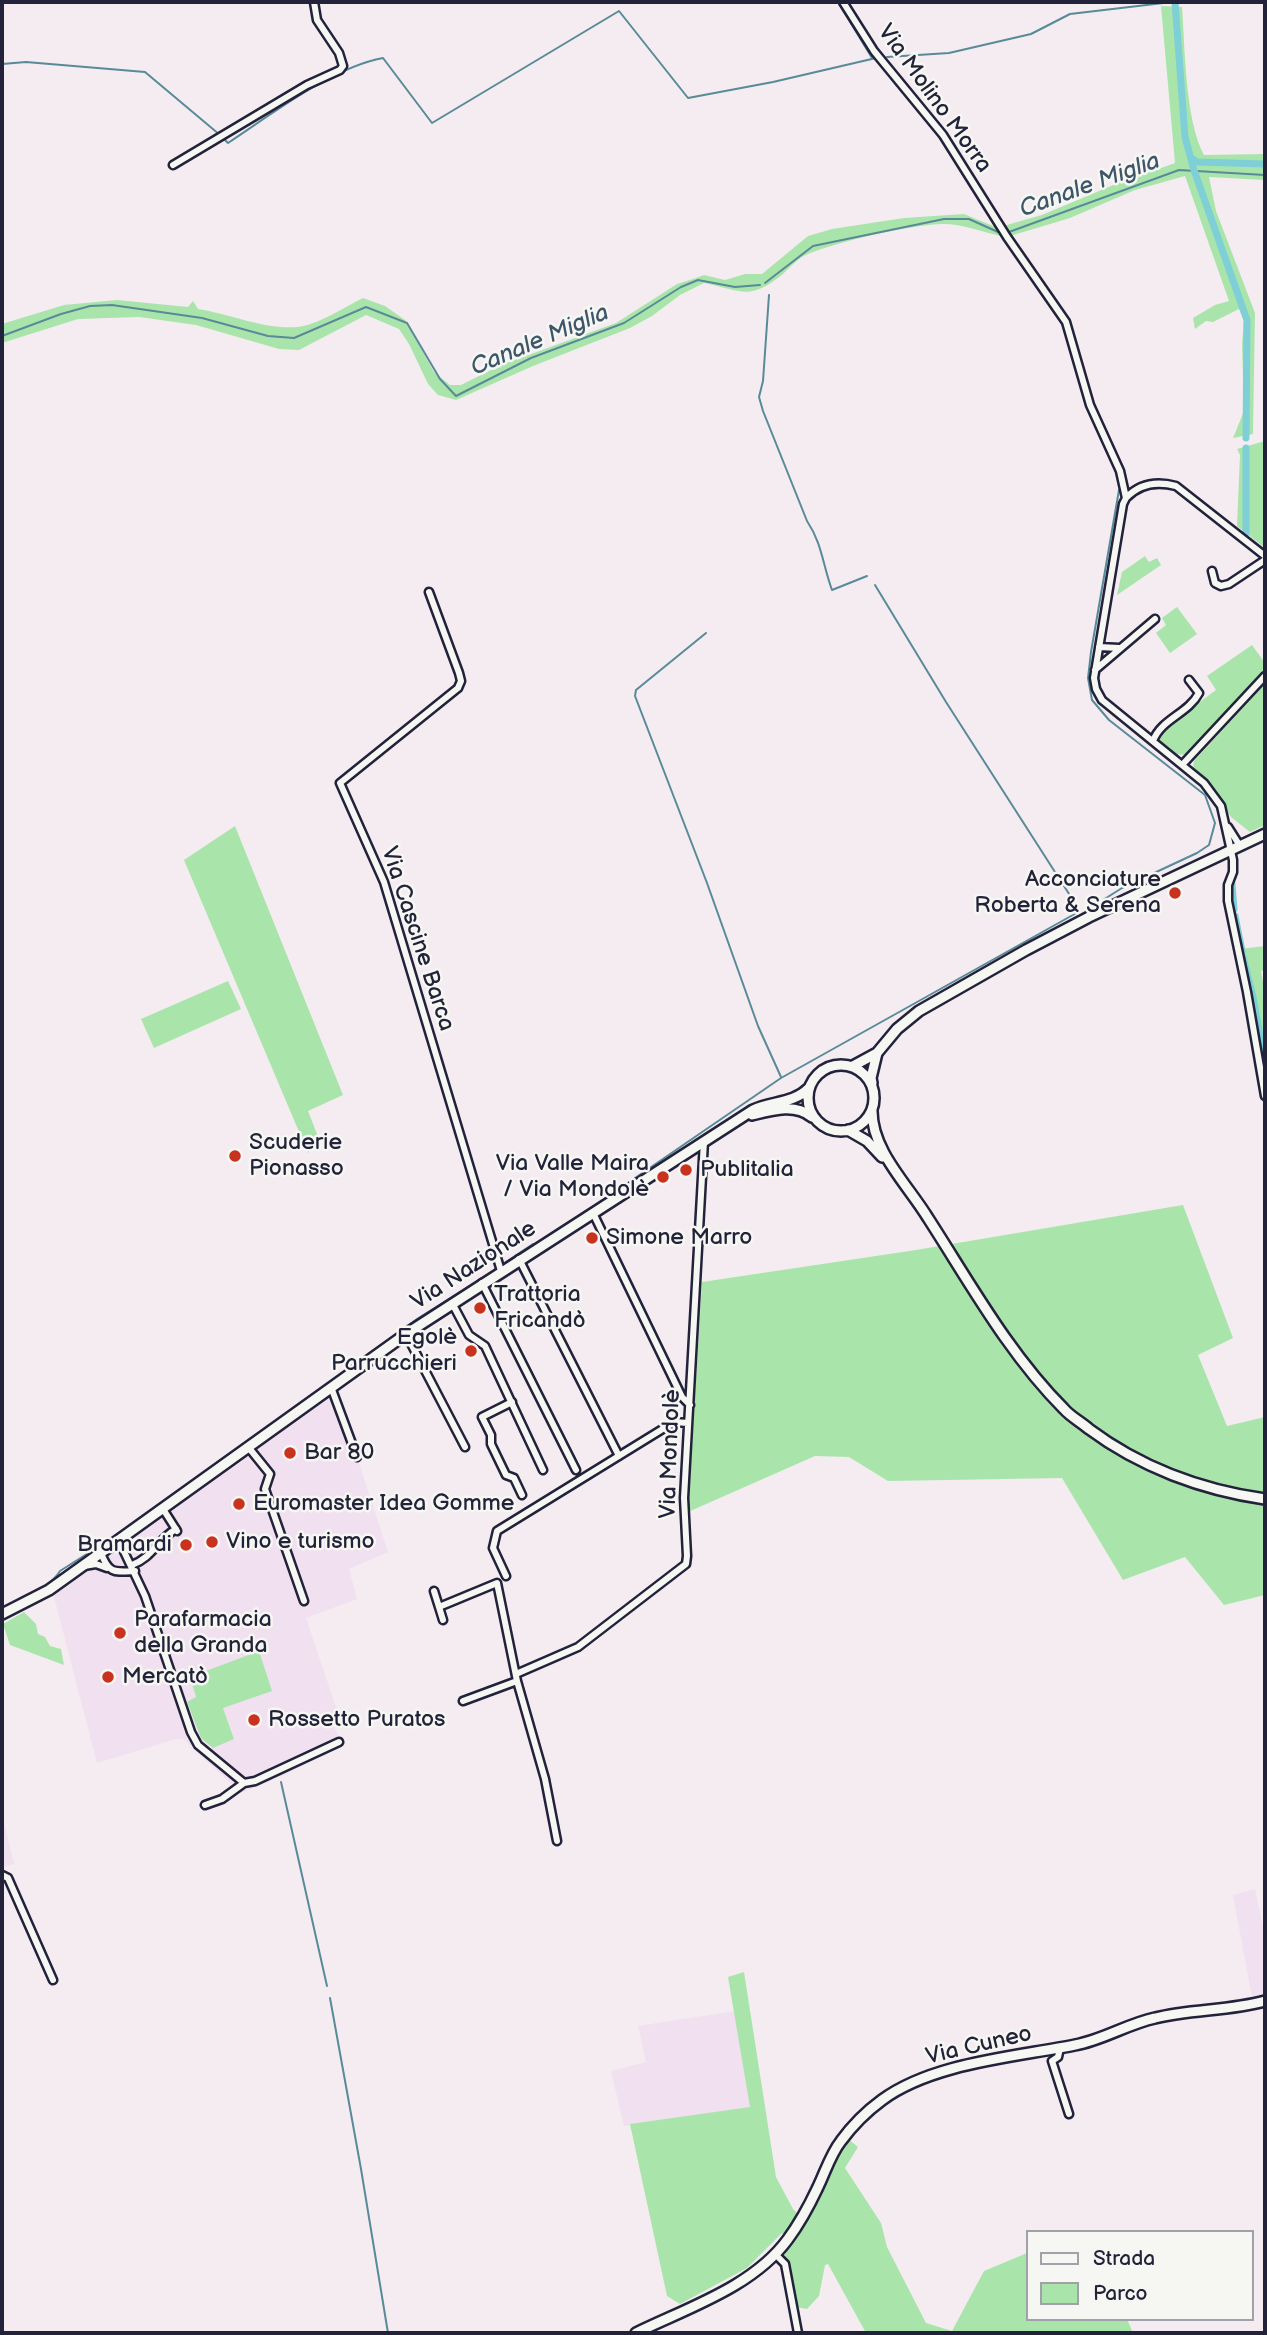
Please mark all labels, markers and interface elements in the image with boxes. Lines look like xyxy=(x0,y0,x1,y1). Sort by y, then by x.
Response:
street label: Via Molino Morra xyxy=(871,19,997,179)
water label: Canale Miglia xyxy=(1016,147,1164,225)
water label: Canale Miglia xyxy=(466,299,614,383)
street label: Via Cascine Barca xyxy=(374,843,460,1035)
place label: Acconciature Roberta & Serena xyxy=(974,866,1161,920)
marker: Acconciature Roberta & Serena xyxy=(1167,885,1183,901)
place label: Scuderie Pionasso xyxy=(249,1129,344,1183)
marker: Scuderie Pionasso xyxy=(227,1148,243,1164)
place label: Via Valle Maira / Via Mondolè xyxy=(496,1150,649,1204)
place label: Publitalia xyxy=(700,1156,794,1184)
marker: Publitalia xyxy=(678,1162,694,1178)
marker: Via Valle Maira / Via Mondolè xyxy=(655,1169,671,1185)
street label: Via Nazionale xyxy=(406,1215,542,1317)
place label: Simone Marro xyxy=(606,1224,752,1252)
marker: Simone Marro xyxy=(584,1230,600,1246)
place label: Trattoria Fricandò xyxy=(494,1281,586,1335)
marker: Trattoria Fricandò xyxy=(472,1300,488,1316)
place label: Egolè Parrucchieri xyxy=(331,1324,457,1378)
marker: Egolè Parrucchieri xyxy=(463,1343,479,1359)
street label: Via Mondolè xyxy=(655,1389,687,1519)
place label: Bar 80 xyxy=(304,1439,374,1467)
marker: Bar 80 xyxy=(282,1445,298,1461)
place label: Euromaster Idea Gomme xyxy=(253,1490,514,1518)
marker: Euromaster Idea Gomme xyxy=(231,1496,247,1512)
place label: Vino e turismo xyxy=(226,1528,375,1556)
place label: Bramardi xyxy=(77,1531,172,1559)
marker: Vino e turismo xyxy=(204,1534,220,1550)
marker: Bramardi xyxy=(178,1537,194,1553)
place label: Parafarmacia della Granda xyxy=(134,1606,272,1660)
marker: Parafarmacia della Granda xyxy=(112,1625,128,1641)
place label: Mercatò xyxy=(122,1663,208,1691)
marker: Mercatò xyxy=(100,1669,116,1685)
place label: Rossetto Puratos xyxy=(268,1706,445,1734)
marker: Rossetto Puratos xyxy=(246,1712,262,1728)
street label: Via Cuneo xyxy=(923,2020,1035,2072)
legend xyxy=(1026,2230,1253,2321)
text: Strada xyxy=(1093,2246,1155,2271)
text: Parco xyxy=(1093,2281,1148,2306)

